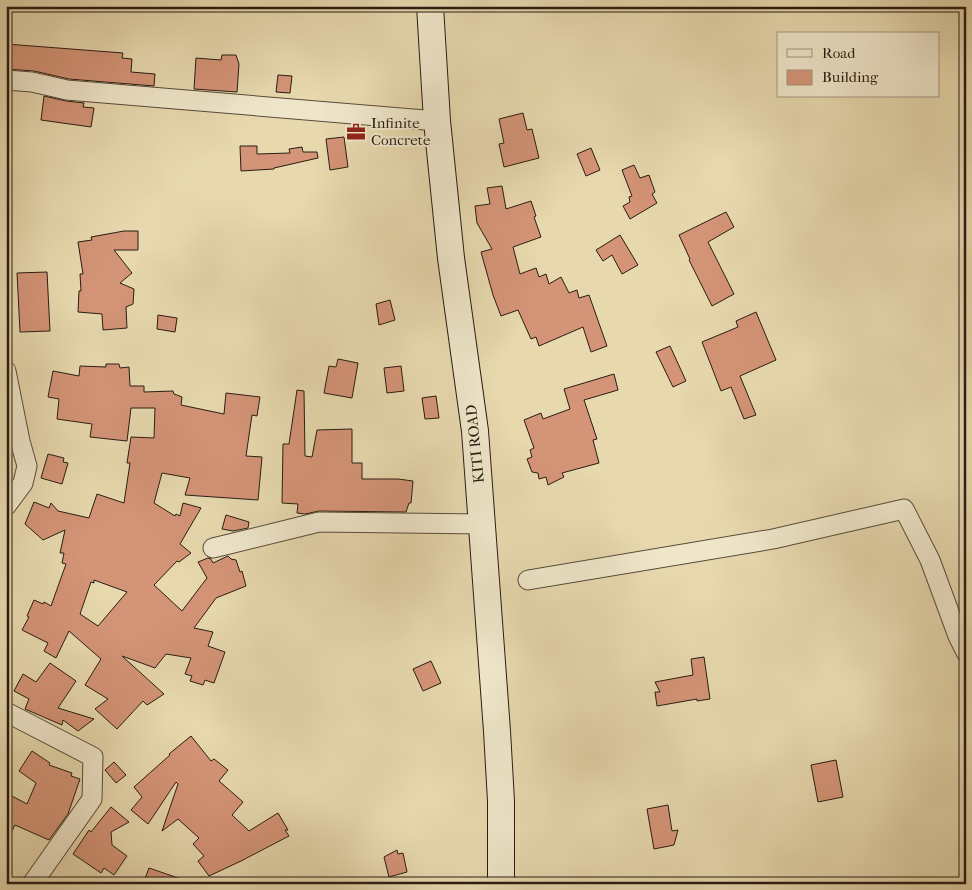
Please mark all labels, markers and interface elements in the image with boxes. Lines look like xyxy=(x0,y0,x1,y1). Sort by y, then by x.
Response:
legend xyxy=(777,32,940,98)
text: Road xyxy=(822,44,856,62)
text: Building xyxy=(822,68,879,86)
place label: Infinite Concrete xyxy=(371,114,431,149)
office icon: Infinite Concrete xyxy=(345,121,367,143)
street label: KITI ROAD xyxy=(462,404,488,484)

